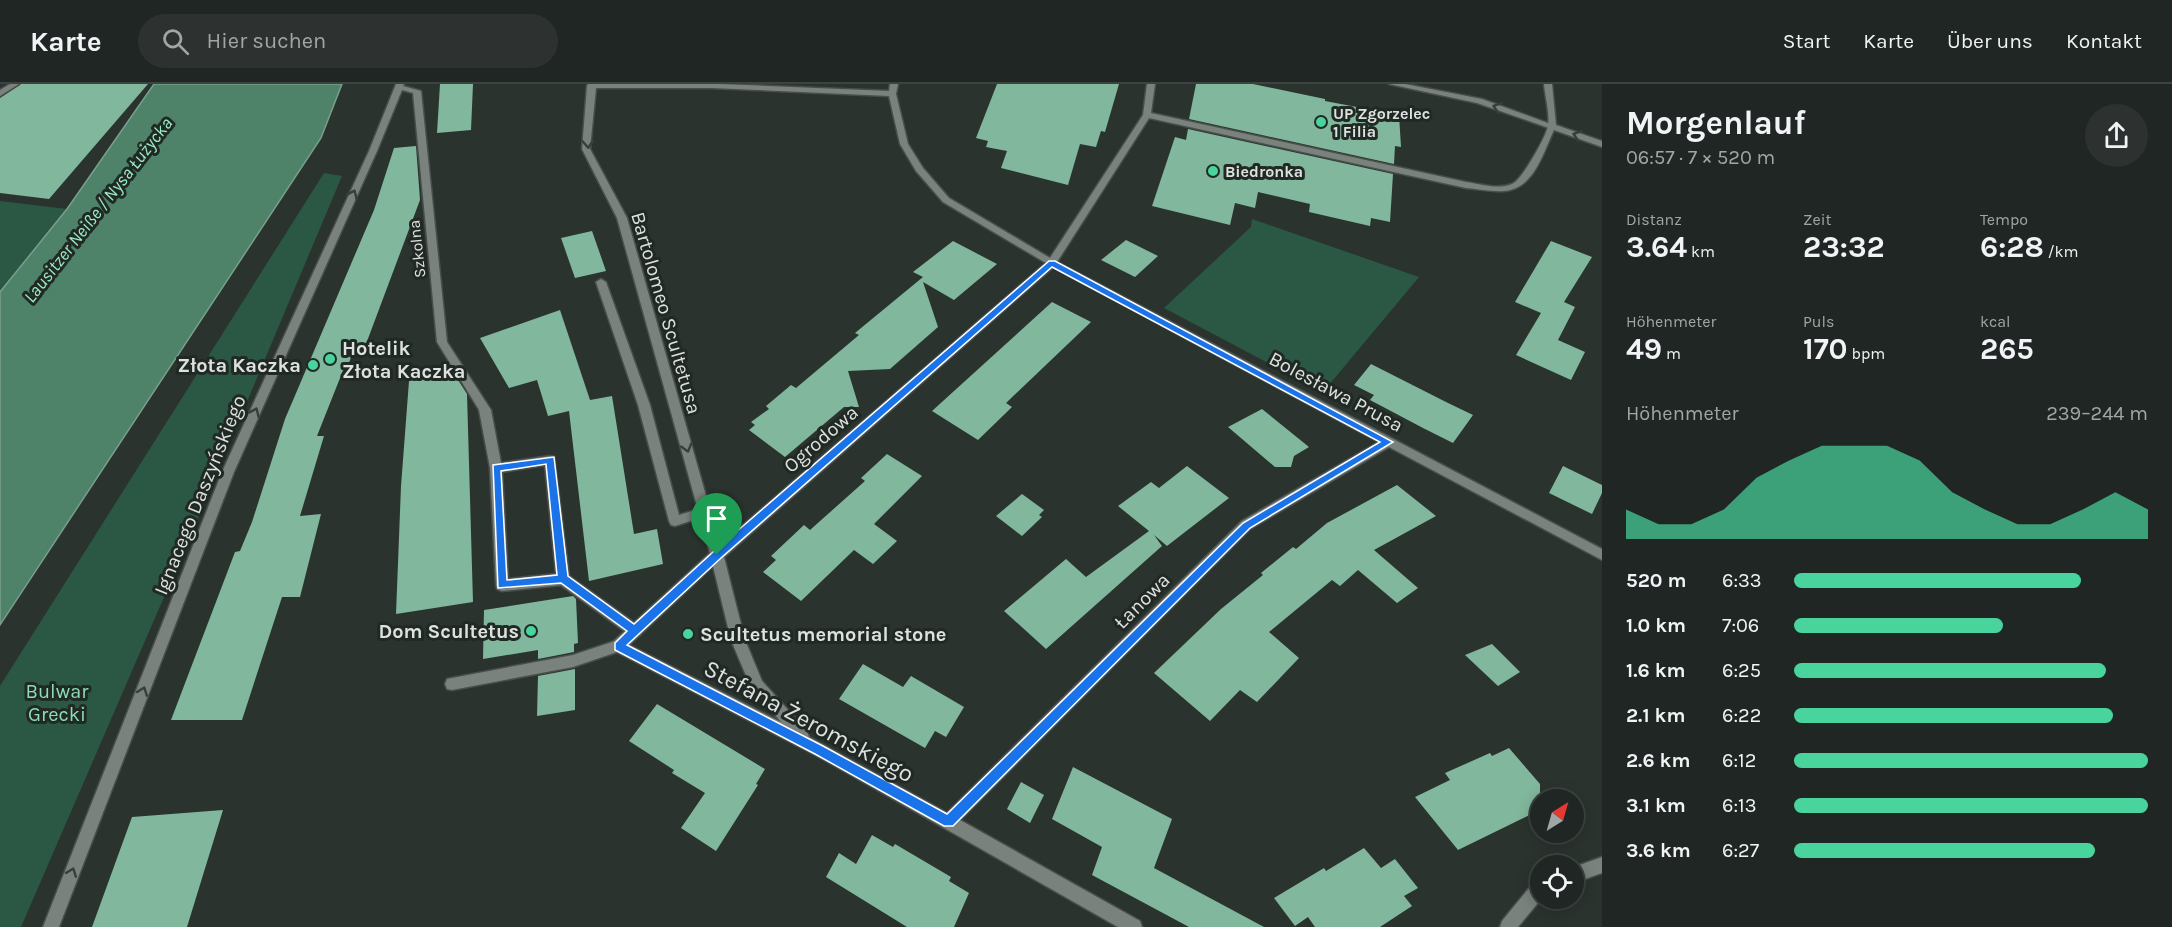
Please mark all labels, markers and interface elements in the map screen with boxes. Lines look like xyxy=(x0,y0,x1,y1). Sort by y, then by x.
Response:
search box xyxy=(138,14,558,68)
text: Karte xyxy=(30,25,102,58)
icon: search xyxy=(159,25,192,58)
text: Hier suchen xyxy=(207,28,326,54)
text: Start xyxy=(1783,29,1830,53)
text: Karte xyxy=(1863,29,1914,53)
text: Über uns xyxy=(1947,29,2033,53)
text: Kontakt xyxy=(2066,29,2142,53)
one-way arrow xyxy=(1492,102,1503,115)
place label: UP Zgorzelec 1 Filia xyxy=(1333,104,1430,141)
text: Morgenlauf xyxy=(1626,104,1806,142)
button: share xyxy=(2085,104,2148,167)
water label: Lausitzer Neiße / Nysa Łużycka xyxy=(19,113,177,307)
marker: UP Zgorzelec 1 Filia xyxy=(1314,115,1328,129)
one-way arrow xyxy=(1572,130,1583,143)
one-way arrow xyxy=(581,140,594,149)
text: 06:57 · 7 × 520 m xyxy=(1626,146,1775,169)
place label: Biedronka xyxy=(1225,162,1303,181)
marker: Biedronka xyxy=(1206,164,1220,178)
one-way arrow xyxy=(346,189,358,200)
street label: Bartolomeo Scultetusa xyxy=(626,209,706,417)
text: Distanz xyxy=(1626,210,1682,229)
text: Zeit xyxy=(1803,210,1831,229)
text: Tempo xyxy=(1980,210,2028,229)
street label: Szkolna xyxy=(405,219,429,279)
text: 3.64 xyxy=(1626,229,1687,265)
text: 23:32 xyxy=(1803,229,1885,265)
text: 6:28 xyxy=(1980,229,2044,265)
text: km xyxy=(1687,242,1715,261)
text: /km xyxy=(2044,242,2079,261)
text: Höhenmeter xyxy=(1626,312,1716,331)
text: Puls xyxy=(1803,312,1834,331)
text: kcal xyxy=(1980,312,2011,331)
text: 49 xyxy=(1626,331,1662,367)
text: 170 xyxy=(1803,331,1848,367)
text: 265 xyxy=(1980,331,2034,367)
place label: Hotelik Złota Kaczka xyxy=(342,337,465,383)
text: m xyxy=(1662,344,1681,363)
text: bpm xyxy=(1848,344,1885,363)
street label: Bolesława Prusa xyxy=(1265,347,1407,437)
marker: Hotelik Złota Kaczka xyxy=(323,352,337,366)
place label: Złota Kaczka xyxy=(178,354,301,377)
marker: Złota Kaczka xyxy=(306,358,320,372)
street label: Ignacego Daszyńskiego xyxy=(149,392,251,598)
street label: Ogrodowa xyxy=(779,401,863,477)
text: Höhenmeter xyxy=(1626,402,1739,425)
text: 239–244 m xyxy=(2046,402,2148,425)
one-way arrow xyxy=(247,408,259,419)
one-way arrow xyxy=(680,442,692,453)
pin xyxy=(691,493,742,555)
icon: arrive xyxy=(700,502,733,535)
street label: Łanowa xyxy=(1110,569,1174,633)
text: 520 m xyxy=(1626,569,1686,592)
text: 6:33 xyxy=(1722,569,1762,592)
text: 1.0 km xyxy=(1626,614,1686,637)
text: 7:06 xyxy=(1722,614,1759,637)
place label: Dom Scultetus xyxy=(378,620,519,643)
place label: Scultetus memorial stone xyxy=(700,623,946,646)
marker: Dom Scultetus xyxy=(524,624,538,638)
marker: Scultetus memorial stone xyxy=(681,627,695,641)
street label: Stefana Żeromskiego xyxy=(699,654,919,788)
text: 1.6 km xyxy=(1626,659,1685,682)
text: 6:25 xyxy=(1722,659,1761,682)
park label: Bulwar Grecki xyxy=(26,680,89,726)
one-way arrow xyxy=(136,686,148,697)
text: 2.1 km xyxy=(1626,704,1685,727)
text: 6:22 xyxy=(1722,704,1761,727)
text: 2.6 km xyxy=(1626,749,1690,772)
text: 6:12 xyxy=(1722,749,1756,772)
north arrow xyxy=(1530,789,1584,843)
map controls xyxy=(1530,789,1584,909)
text: 3.1 km xyxy=(1626,794,1686,817)
text: 6:13 xyxy=(1722,794,1756,817)
text: 3.6 km xyxy=(1626,839,1691,862)
text: 6:27 xyxy=(1722,839,1759,862)
button: locate xyxy=(1530,855,1584,909)
one-way arrow xyxy=(65,868,78,878)

